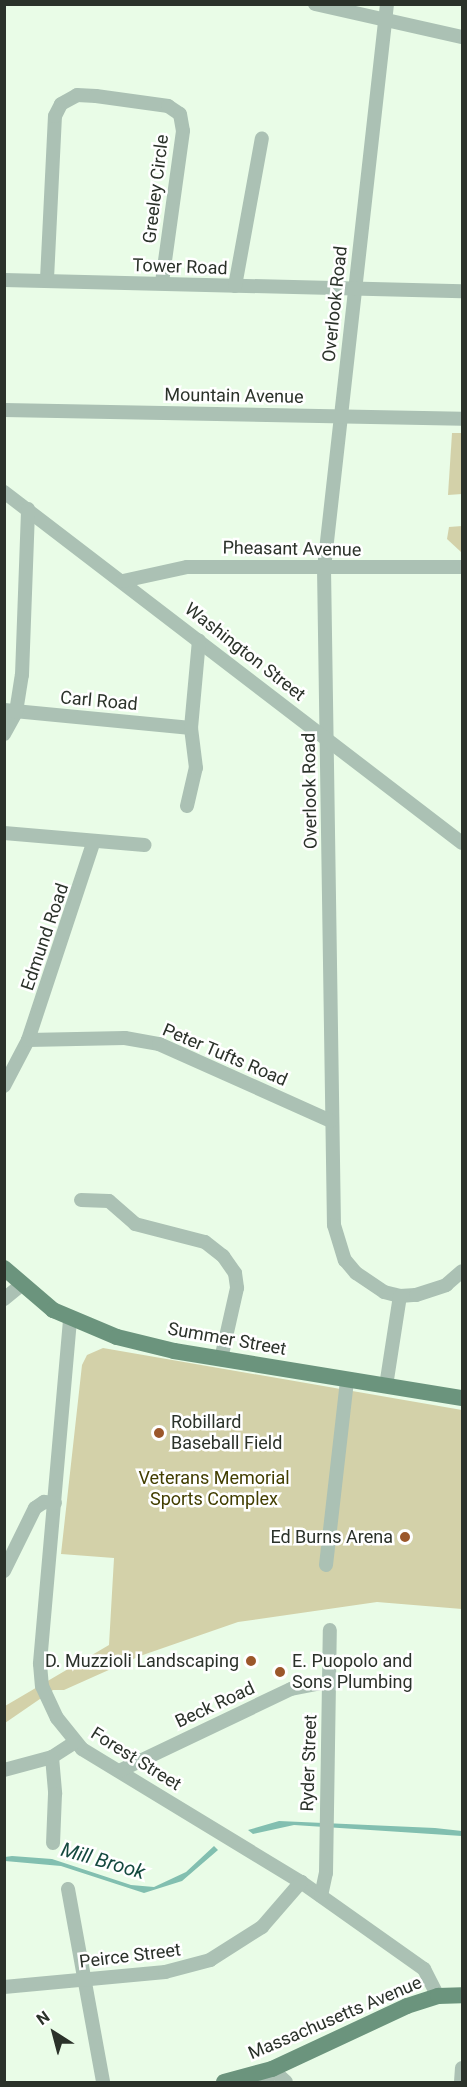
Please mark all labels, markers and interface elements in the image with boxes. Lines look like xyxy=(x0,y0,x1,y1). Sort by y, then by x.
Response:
street label: Greeley Circle xyxy=(139,133,173,245)
street label: Overlook Road xyxy=(318,245,352,363)
street label: Tower Road xyxy=(132,255,228,279)
street label: Mountain Avenue xyxy=(164,384,304,408)
street label: Pheasant Avenue xyxy=(222,537,362,561)
street label: Washington Street xyxy=(180,598,310,706)
street label: Carl Road xyxy=(59,687,139,715)
street label: Overlook Road xyxy=(298,733,322,849)
street label: Edmund Road xyxy=(17,881,73,993)
street label: Peter Tufts Road xyxy=(159,1019,291,1091)
street label: Summer Street xyxy=(166,1318,288,1360)
place label: Robillard Baseball Field xyxy=(171,1412,282,1454)
marker: Robillard Baseball Field xyxy=(152,1426,166,1440)
park label: Veterans Memorial Sports Complex xyxy=(138,1468,290,1510)
place label: Ed Burns Arena xyxy=(270,1526,393,1548)
marker: Ed Burns Arena xyxy=(398,1530,412,1544)
place label: D. Muzzioli Landscaping xyxy=(45,1650,239,1672)
place label: E. Puopolo and Sons Plumbing xyxy=(292,1651,413,1694)
marker: D. Muzzioli Landscaping xyxy=(244,1654,258,1668)
marker: E. Puopolo and Sons Plumbing xyxy=(273,1665,287,1679)
street label: Beck Road xyxy=(172,1677,258,1733)
street label: Ryder Street xyxy=(297,1714,321,1812)
street label: Forest Street xyxy=(87,1723,185,1795)
water label: Mill Brook xyxy=(58,1838,148,1884)
street label: Peirce Street xyxy=(78,1939,182,1973)
street label: Massachusetts Avenue xyxy=(245,1972,425,2064)
north arrow xyxy=(24,2003,84,2063)
text: N xyxy=(33,2007,53,2029)

